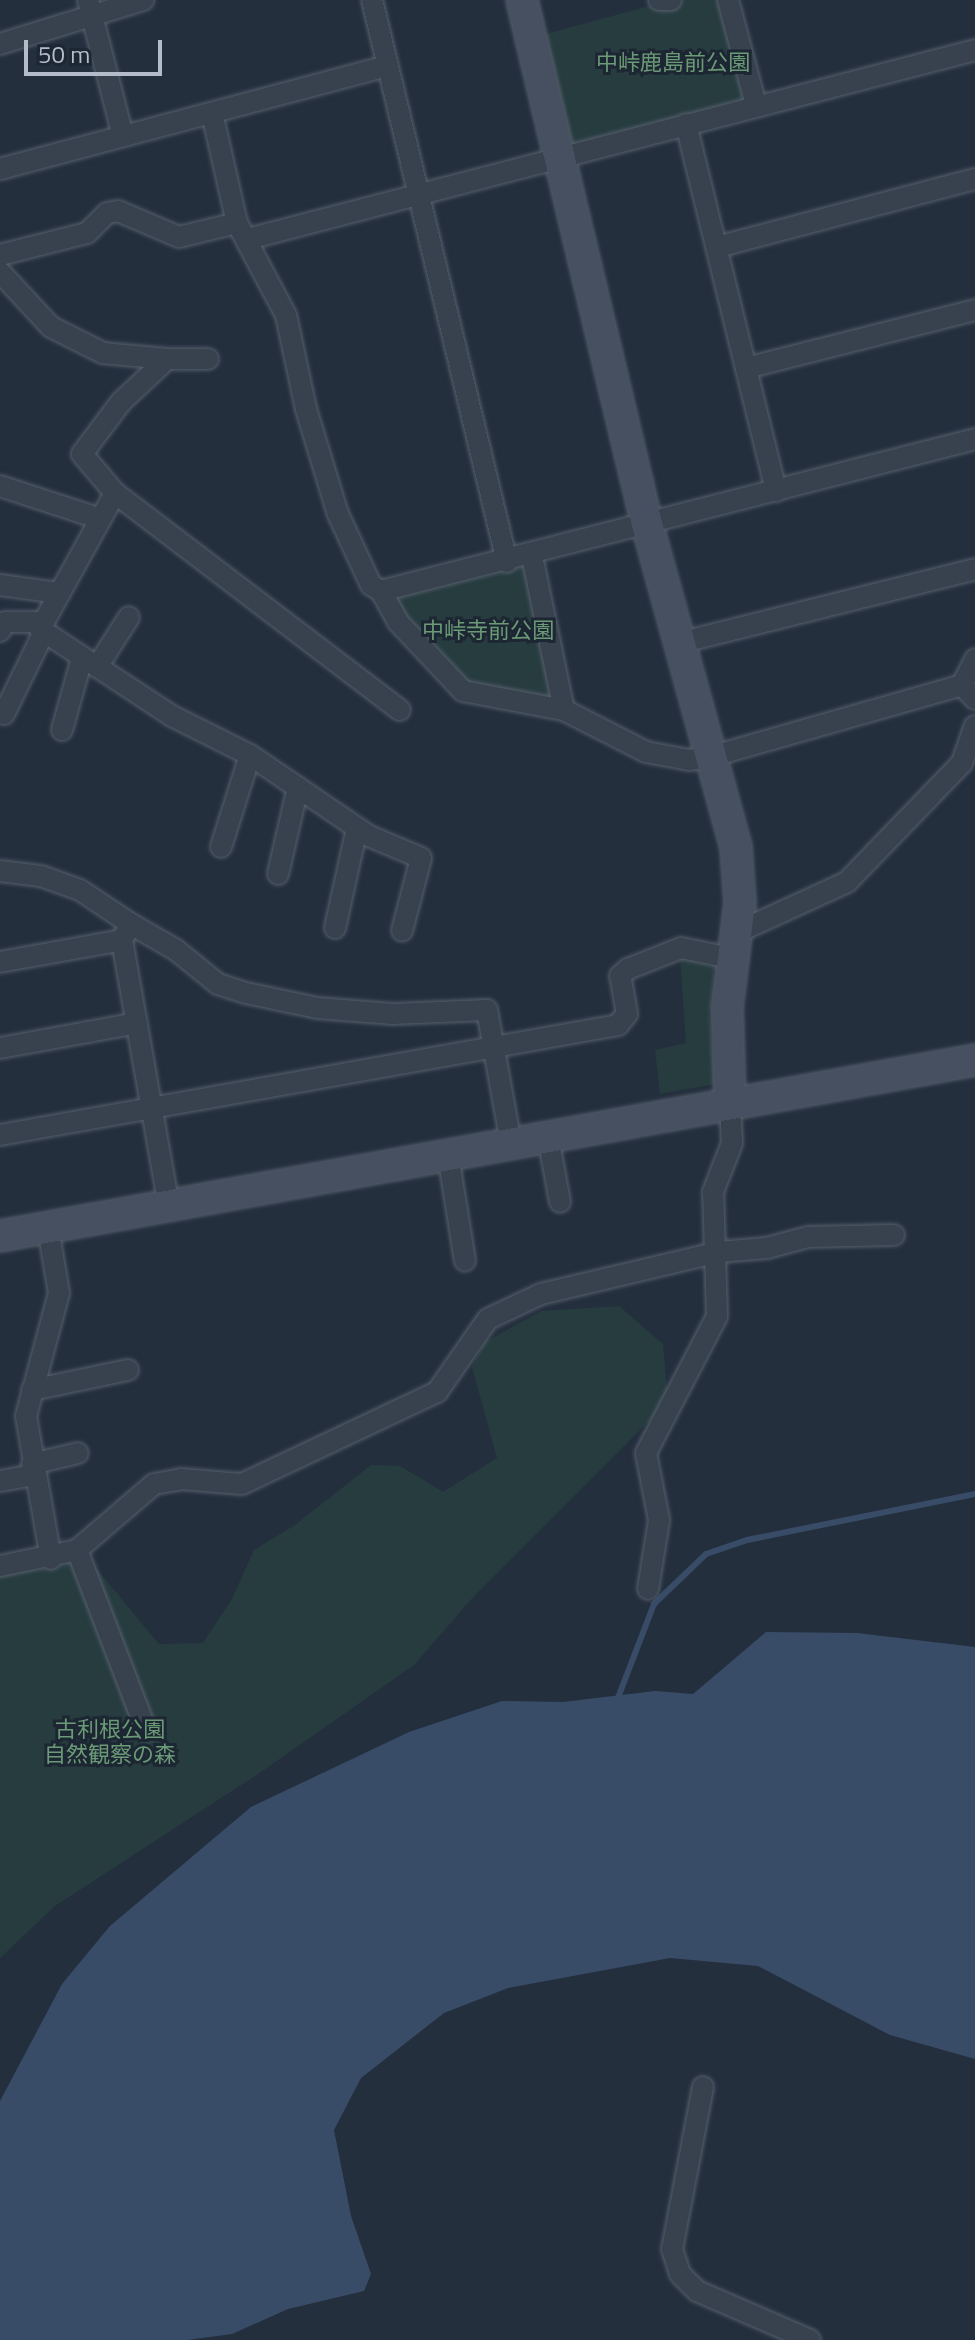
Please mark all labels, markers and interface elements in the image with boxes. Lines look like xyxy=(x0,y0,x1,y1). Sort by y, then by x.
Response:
scale bar xyxy=(28,24,166,74)
text: 50 m xyxy=(38,36,90,72)
park label: 中峠鹿島前公園 xyxy=(596,50,750,76)
park label: 中峠寺前公園 xyxy=(422,618,554,644)
park label: 古利根公園 自然観察の森 xyxy=(44,1716,176,1768)

